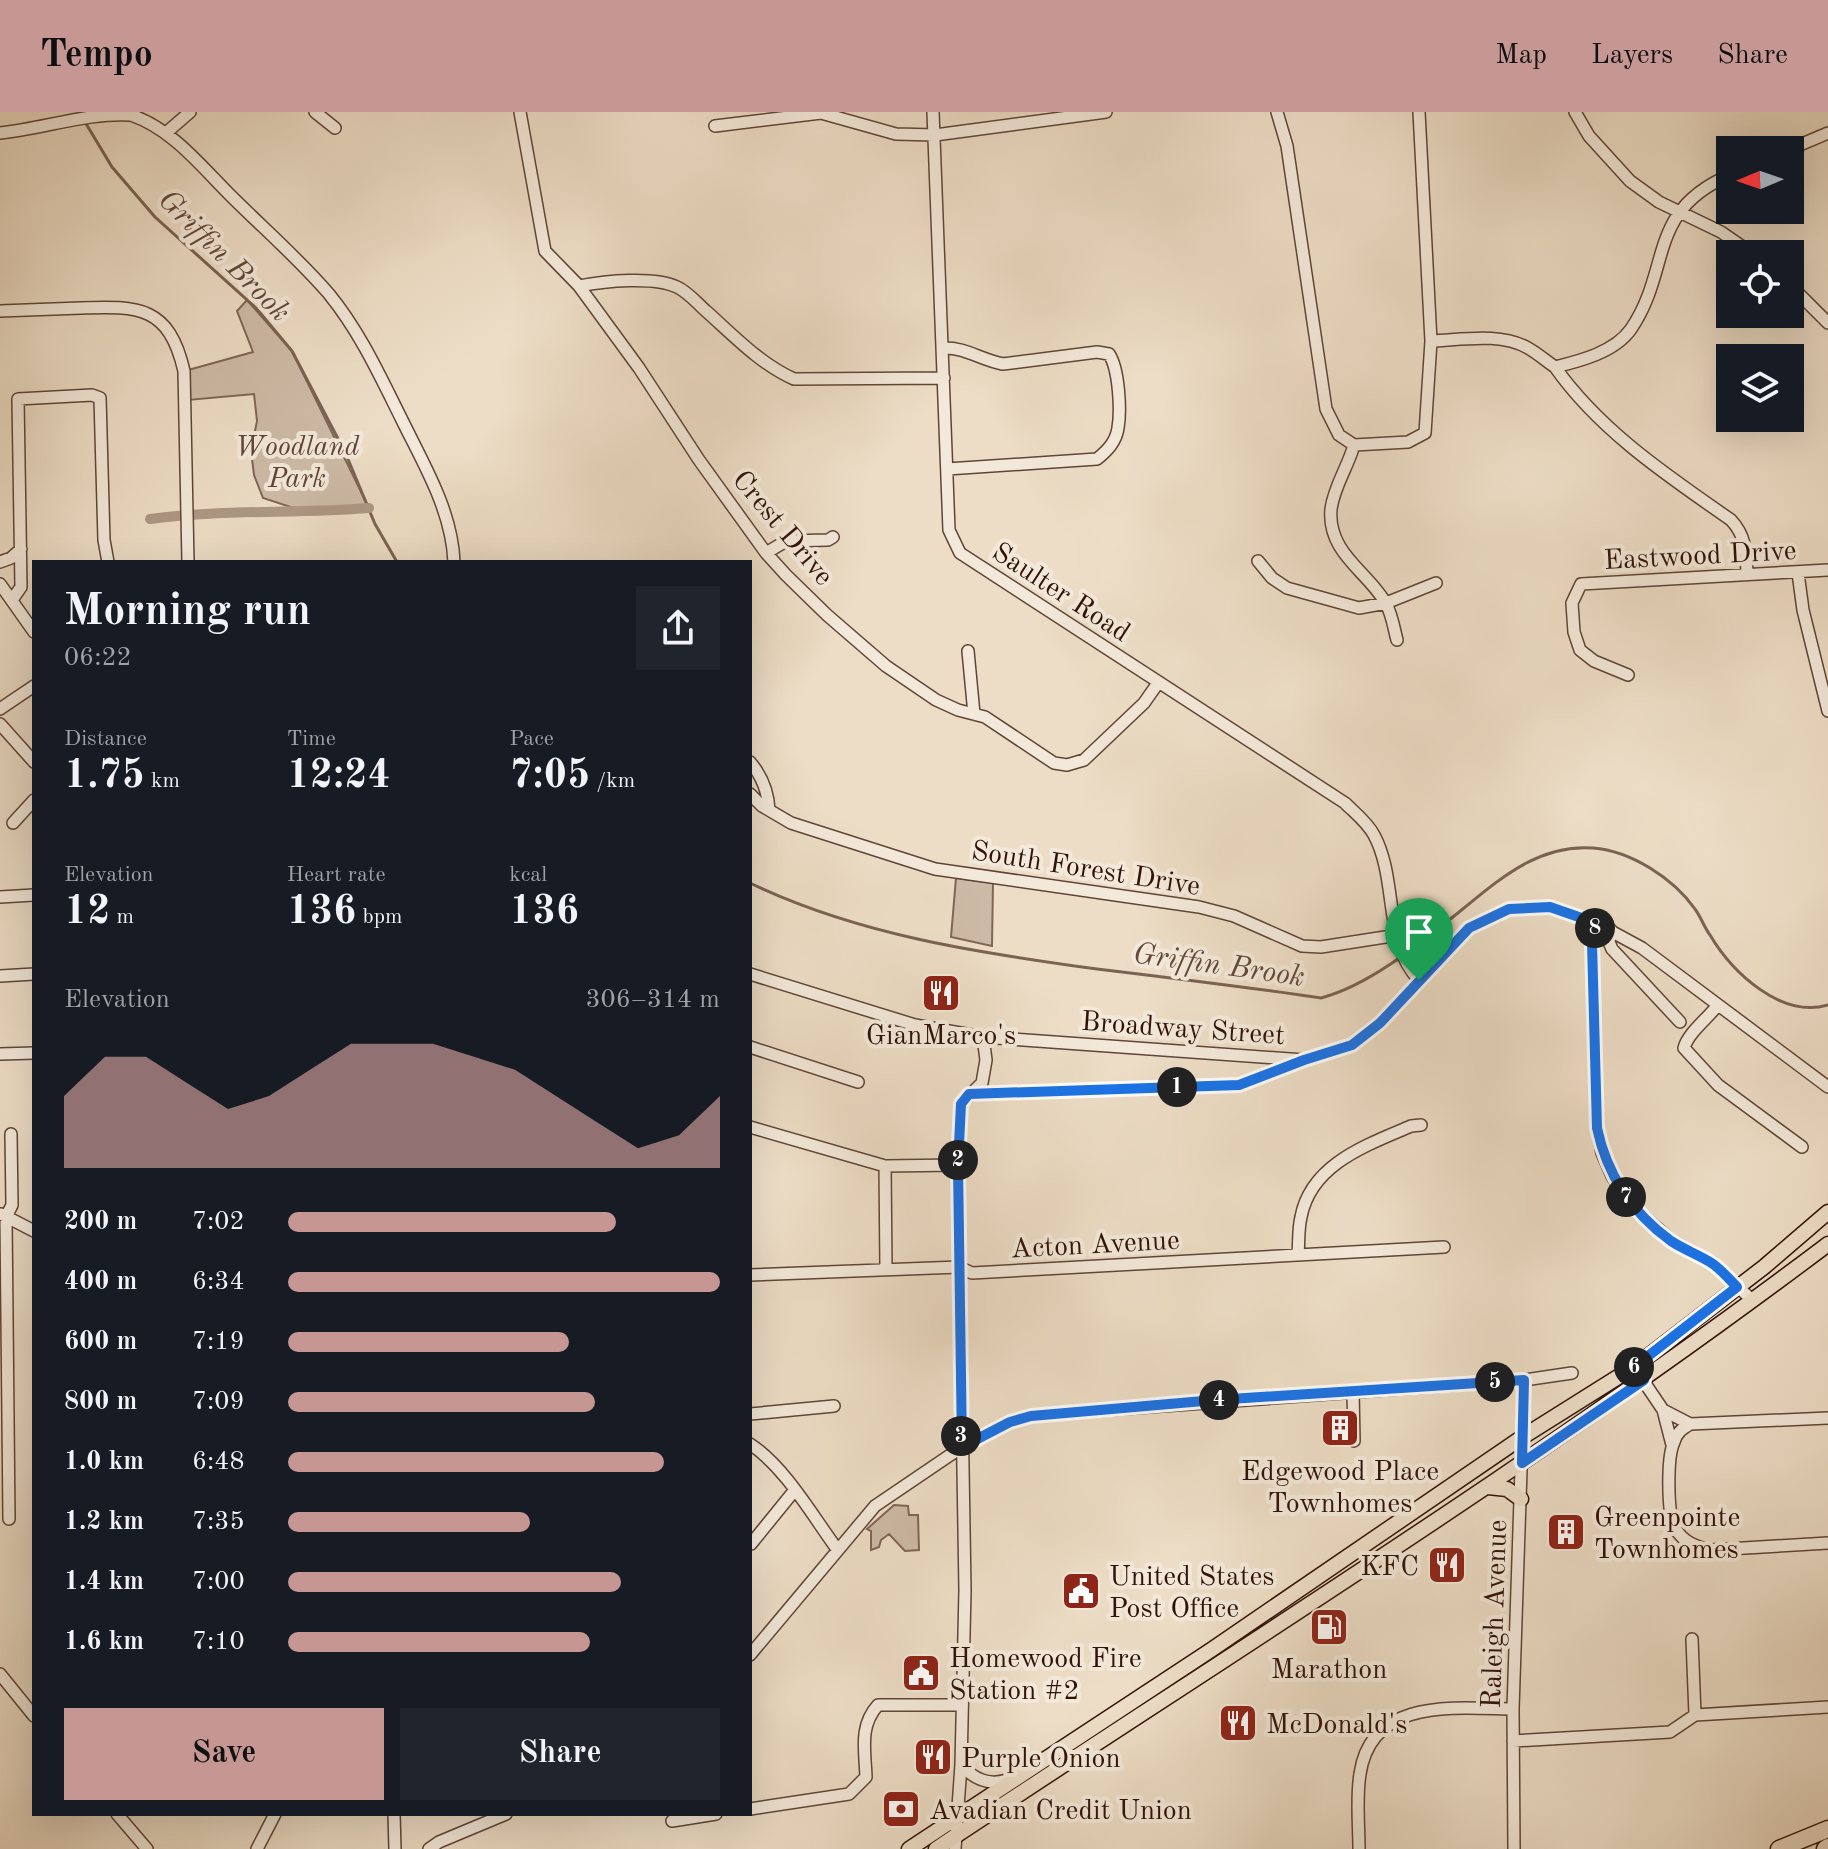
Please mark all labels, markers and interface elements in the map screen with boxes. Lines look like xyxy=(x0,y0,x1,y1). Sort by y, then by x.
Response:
text: Tempo xyxy=(40,37,153,75)
text: Map xyxy=(1495,42,1547,70)
text: Layers xyxy=(1591,42,1673,70)
text: Share xyxy=(1717,42,1788,70)
north arrow xyxy=(1716,136,1804,224)
map controls xyxy=(1716,136,1804,432)
water label: Griffin Brook xyxy=(152,185,295,328)
button: locate xyxy=(1716,240,1804,328)
button: layers xyxy=(1716,344,1804,432)
park label: Woodland Park xyxy=(235,434,360,494)
street label: Crest Drive xyxy=(726,466,837,592)
street label: Eastwood Drive xyxy=(1603,538,1797,576)
street label: Saulter Road xyxy=(986,539,1134,648)
button: share xyxy=(636,586,720,670)
text: Morning run xyxy=(64,590,311,634)
text: 06:22 xyxy=(64,645,132,671)
text: Distance xyxy=(64,728,147,750)
text: Time xyxy=(287,728,336,750)
text: Pace xyxy=(509,728,554,750)
text: 1.75 xyxy=(64,757,145,797)
text: 12:24 xyxy=(287,757,391,797)
text: 7:05 xyxy=(509,757,590,797)
text: km xyxy=(145,770,180,792)
text: /km xyxy=(590,770,635,792)
street label: South Forest Drive xyxy=(969,838,1202,902)
text: Elevation xyxy=(64,864,154,886)
text: Heart rate xyxy=(287,864,386,886)
text: kcal xyxy=(509,864,547,886)
text: 12 xyxy=(64,893,110,933)
text: 136 xyxy=(287,893,356,933)
text: 136 xyxy=(509,893,579,933)
pin xyxy=(1385,898,1453,980)
text: m xyxy=(110,906,134,928)
text: bpm xyxy=(356,906,403,928)
pin: 8 xyxy=(1575,908,1615,948)
icon: arrive xyxy=(1397,910,1441,954)
text: 8 xyxy=(1589,917,1601,939)
water label: Griffin Brook xyxy=(1131,939,1306,993)
restaurant icon: GianMarco's xyxy=(920,972,962,1014)
text: Elevation xyxy=(64,987,170,1013)
text: 306–314 m xyxy=(585,987,720,1013)
street label: Broadway Street xyxy=(1080,1009,1286,1051)
place label: GianMarco's xyxy=(866,1023,1016,1051)
pin: 1 xyxy=(1157,1067,1197,1107)
text: 1 xyxy=(1171,1076,1183,1098)
pin: 2 xyxy=(938,1140,978,1180)
text: 2 xyxy=(952,1149,964,1171)
pin: 7 xyxy=(1606,1177,1646,1217)
text: 7 xyxy=(1620,1186,1632,1208)
text: 200 m xyxy=(64,1209,137,1235)
text: 7:02 xyxy=(192,1209,245,1235)
street label: Acton Avenue xyxy=(1010,1228,1180,1264)
text: 400 m xyxy=(64,1269,137,1295)
text: 6:34 xyxy=(192,1269,245,1295)
text: 600 m xyxy=(64,1329,137,1355)
text: 7:19 xyxy=(192,1329,245,1355)
pin: 6 xyxy=(1614,1347,1654,1387)
text: 6 xyxy=(1628,1356,1640,1378)
pin: 5 xyxy=(1475,1362,1515,1402)
text: 5 xyxy=(1489,1371,1501,1393)
pin: 4 xyxy=(1199,1380,1239,1420)
text: 800 m xyxy=(64,1389,137,1415)
text: 7:09 xyxy=(192,1389,245,1415)
text: 4 xyxy=(1213,1389,1225,1411)
building icon: Edgewood Place Townhomes xyxy=(1319,1407,1361,1449)
pin: 3 xyxy=(941,1416,981,1456)
text: 3 xyxy=(955,1425,967,1447)
text: 1.0 km xyxy=(64,1449,144,1475)
text: 6:48 xyxy=(192,1449,245,1475)
place label: Edgewood Place Townhomes xyxy=(1241,1459,1439,1519)
place label: Greenpointe Townhomes xyxy=(1594,1505,1740,1565)
text: 1.2 km xyxy=(64,1509,144,1535)
text: 7:35 xyxy=(192,1509,245,1535)
building icon: Greenpointe Townhomes xyxy=(1545,1511,1587,1553)
street label: Raleigh Avenue xyxy=(1479,1519,1513,1709)
restaurant icon: KFC xyxy=(1426,1544,1468,1586)
place label: KFC xyxy=(1360,1554,1419,1582)
place label: United States Post Office xyxy=(1109,1564,1274,1624)
text: 1.4 km xyxy=(64,1569,144,1595)
text: 7:00 xyxy=(192,1569,245,1595)
public building icon: United States Post Office xyxy=(1060,1570,1102,1612)
fuel station icon: Marathon xyxy=(1308,1606,1350,1648)
text: 1.6 km xyxy=(64,1629,144,1655)
text: 7:10 xyxy=(192,1629,245,1655)
place label: Homewood Fire Station #2 xyxy=(949,1646,1142,1706)
public building icon: Homewood Fire Station #2 xyxy=(900,1652,942,1694)
place label: Marathon xyxy=(1271,1657,1387,1685)
restaurant icon: McDonald's xyxy=(1217,1702,1259,1744)
button: Save xyxy=(64,1708,384,1800)
button: Share xyxy=(400,1708,720,1800)
place label: McDonald's xyxy=(1266,1712,1407,1740)
restaurant icon: Purple Onion xyxy=(912,1736,954,1778)
place label: Purple Onion xyxy=(961,1746,1121,1774)
bank icon: Avadian Credit Union xyxy=(880,1788,922,1830)
place label: Avadian Credit Union xyxy=(929,1798,1192,1826)

